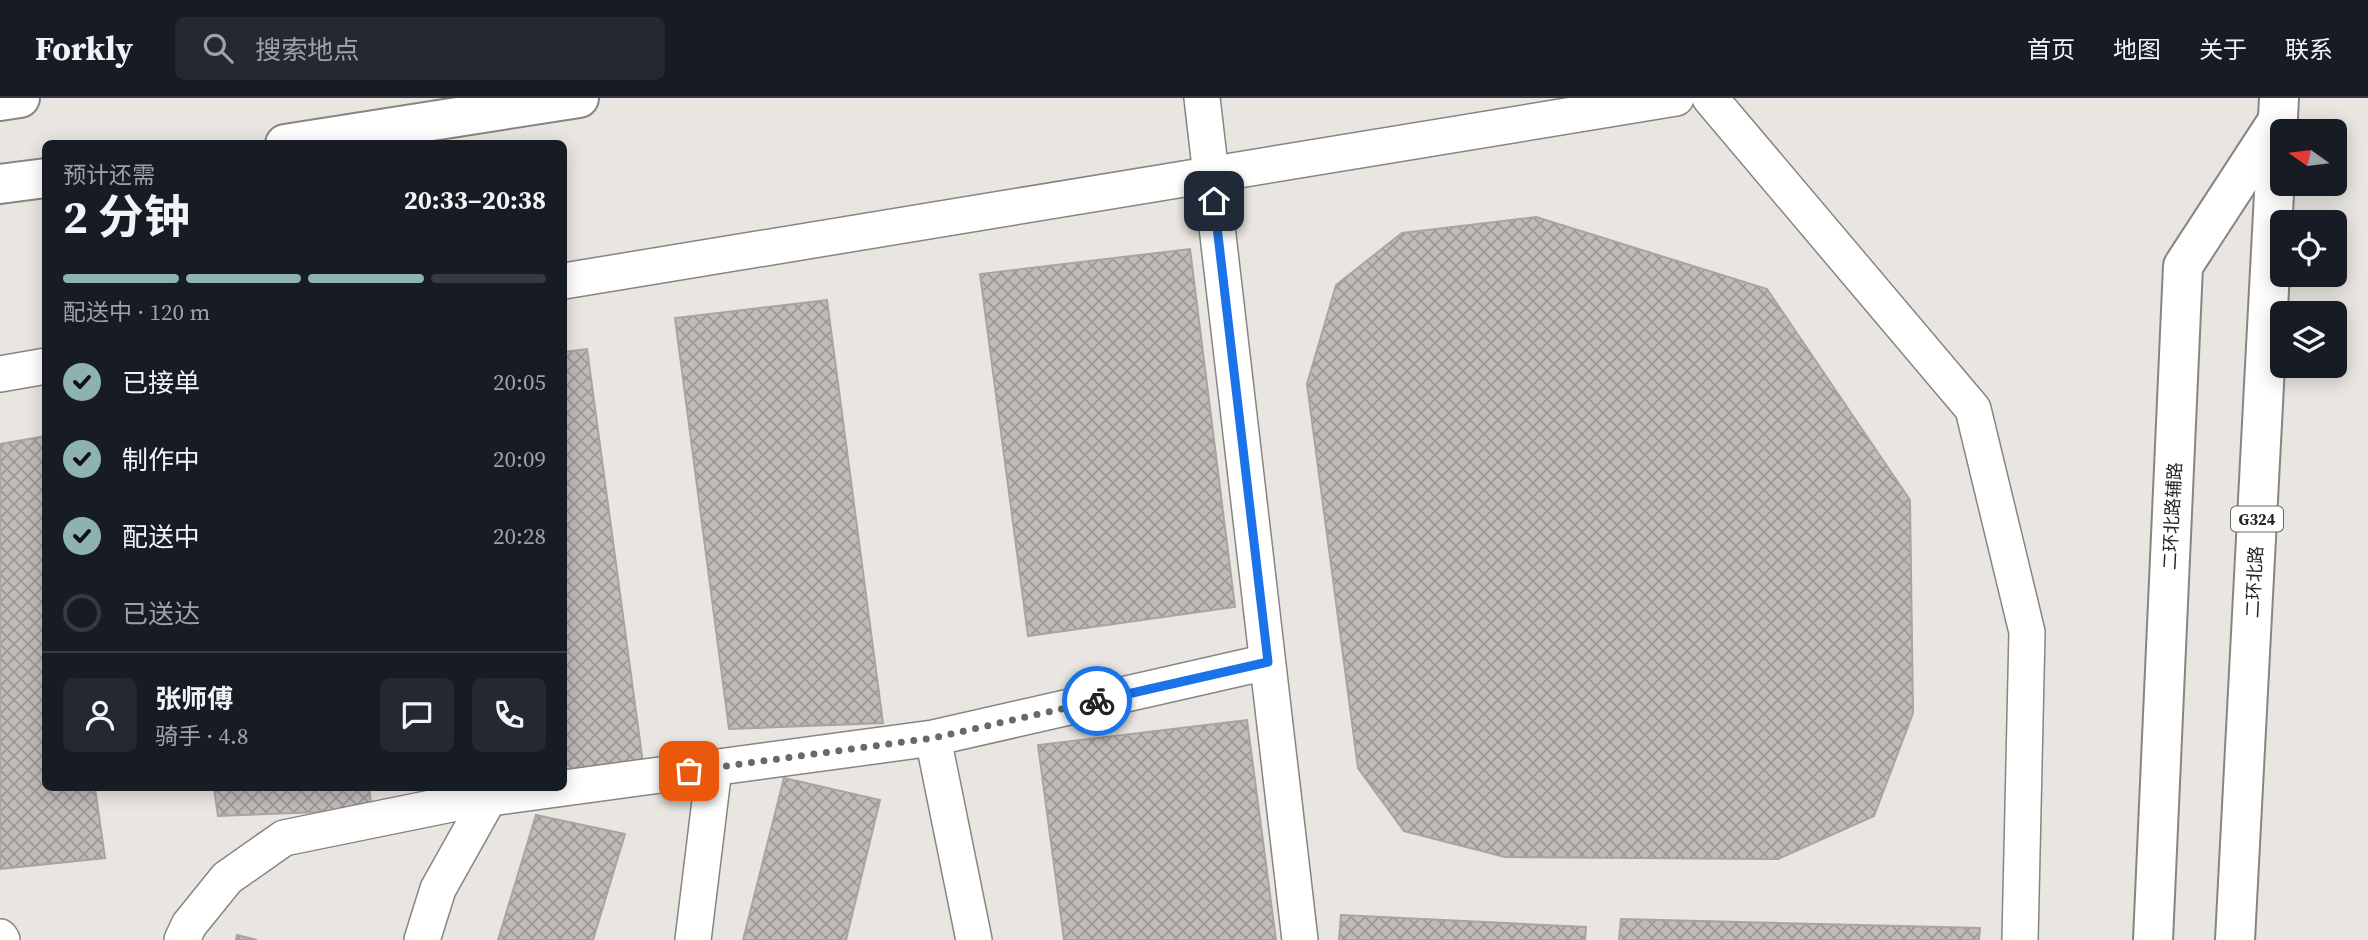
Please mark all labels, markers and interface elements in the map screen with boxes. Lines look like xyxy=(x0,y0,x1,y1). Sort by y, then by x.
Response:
search box xyxy=(175,17,665,80)
text: Forkly xyxy=(35,26,133,71)
icon: search xyxy=(199,29,237,67)
text: 搜索地点 xyxy=(255,32,359,68)
text: 首页 xyxy=(2027,33,2075,66)
text: 地图 xyxy=(2113,33,2161,66)
text: 关于 xyxy=(2199,33,2247,66)
text: 联系 xyxy=(2285,33,2333,66)
north arrow xyxy=(2270,119,2347,196)
map controls xyxy=(2270,119,2347,378)
text: 预计还需 xyxy=(63,159,155,191)
pin xyxy=(1184,171,1244,231)
text: 20:33–20:38 xyxy=(404,182,546,218)
icon: home xyxy=(1195,182,1233,220)
text: 2 分钟 xyxy=(63,185,190,248)
button: locate xyxy=(2270,210,2347,287)
text: 配送中 · 120 m xyxy=(63,296,210,328)
button: layers xyxy=(2270,301,2347,378)
icon: check xyxy=(63,363,101,401)
text: 已接单 xyxy=(122,365,200,401)
text: 20:05 xyxy=(493,366,546,398)
icon: check xyxy=(63,440,101,478)
text: 制作中 xyxy=(122,442,200,478)
text: 20:09 xyxy=(493,443,546,475)
street label: 二环北路辅路 xyxy=(2157,461,2187,571)
road number: G324 xyxy=(2231,506,2283,532)
icon: check xyxy=(63,517,101,555)
text: 配送中 xyxy=(122,519,200,555)
text: 20:28 xyxy=(493,520,546,552)
street label: 二环北路 xyxy=(2240,545,2268,619)
text: 已送达 xyxy=(122,596,200,632)
courier xyxy=(1062,666,1132,736)
button: person xyxy=(63,678,137,752)
button: chat xyxy=(380,678,454,752)
button: phone xyxy=(472,678,546,752)
text: 张师傅 xyxy=(155,681,233,717)
icon: bike xyxy=(1078,682,1116,720)
text: 骑手 · 4.8 xyxy=(155,720,249,752)
pin xyxy=(659,741,719,801)
icon: bag xyxy=(670,752,708,790)

